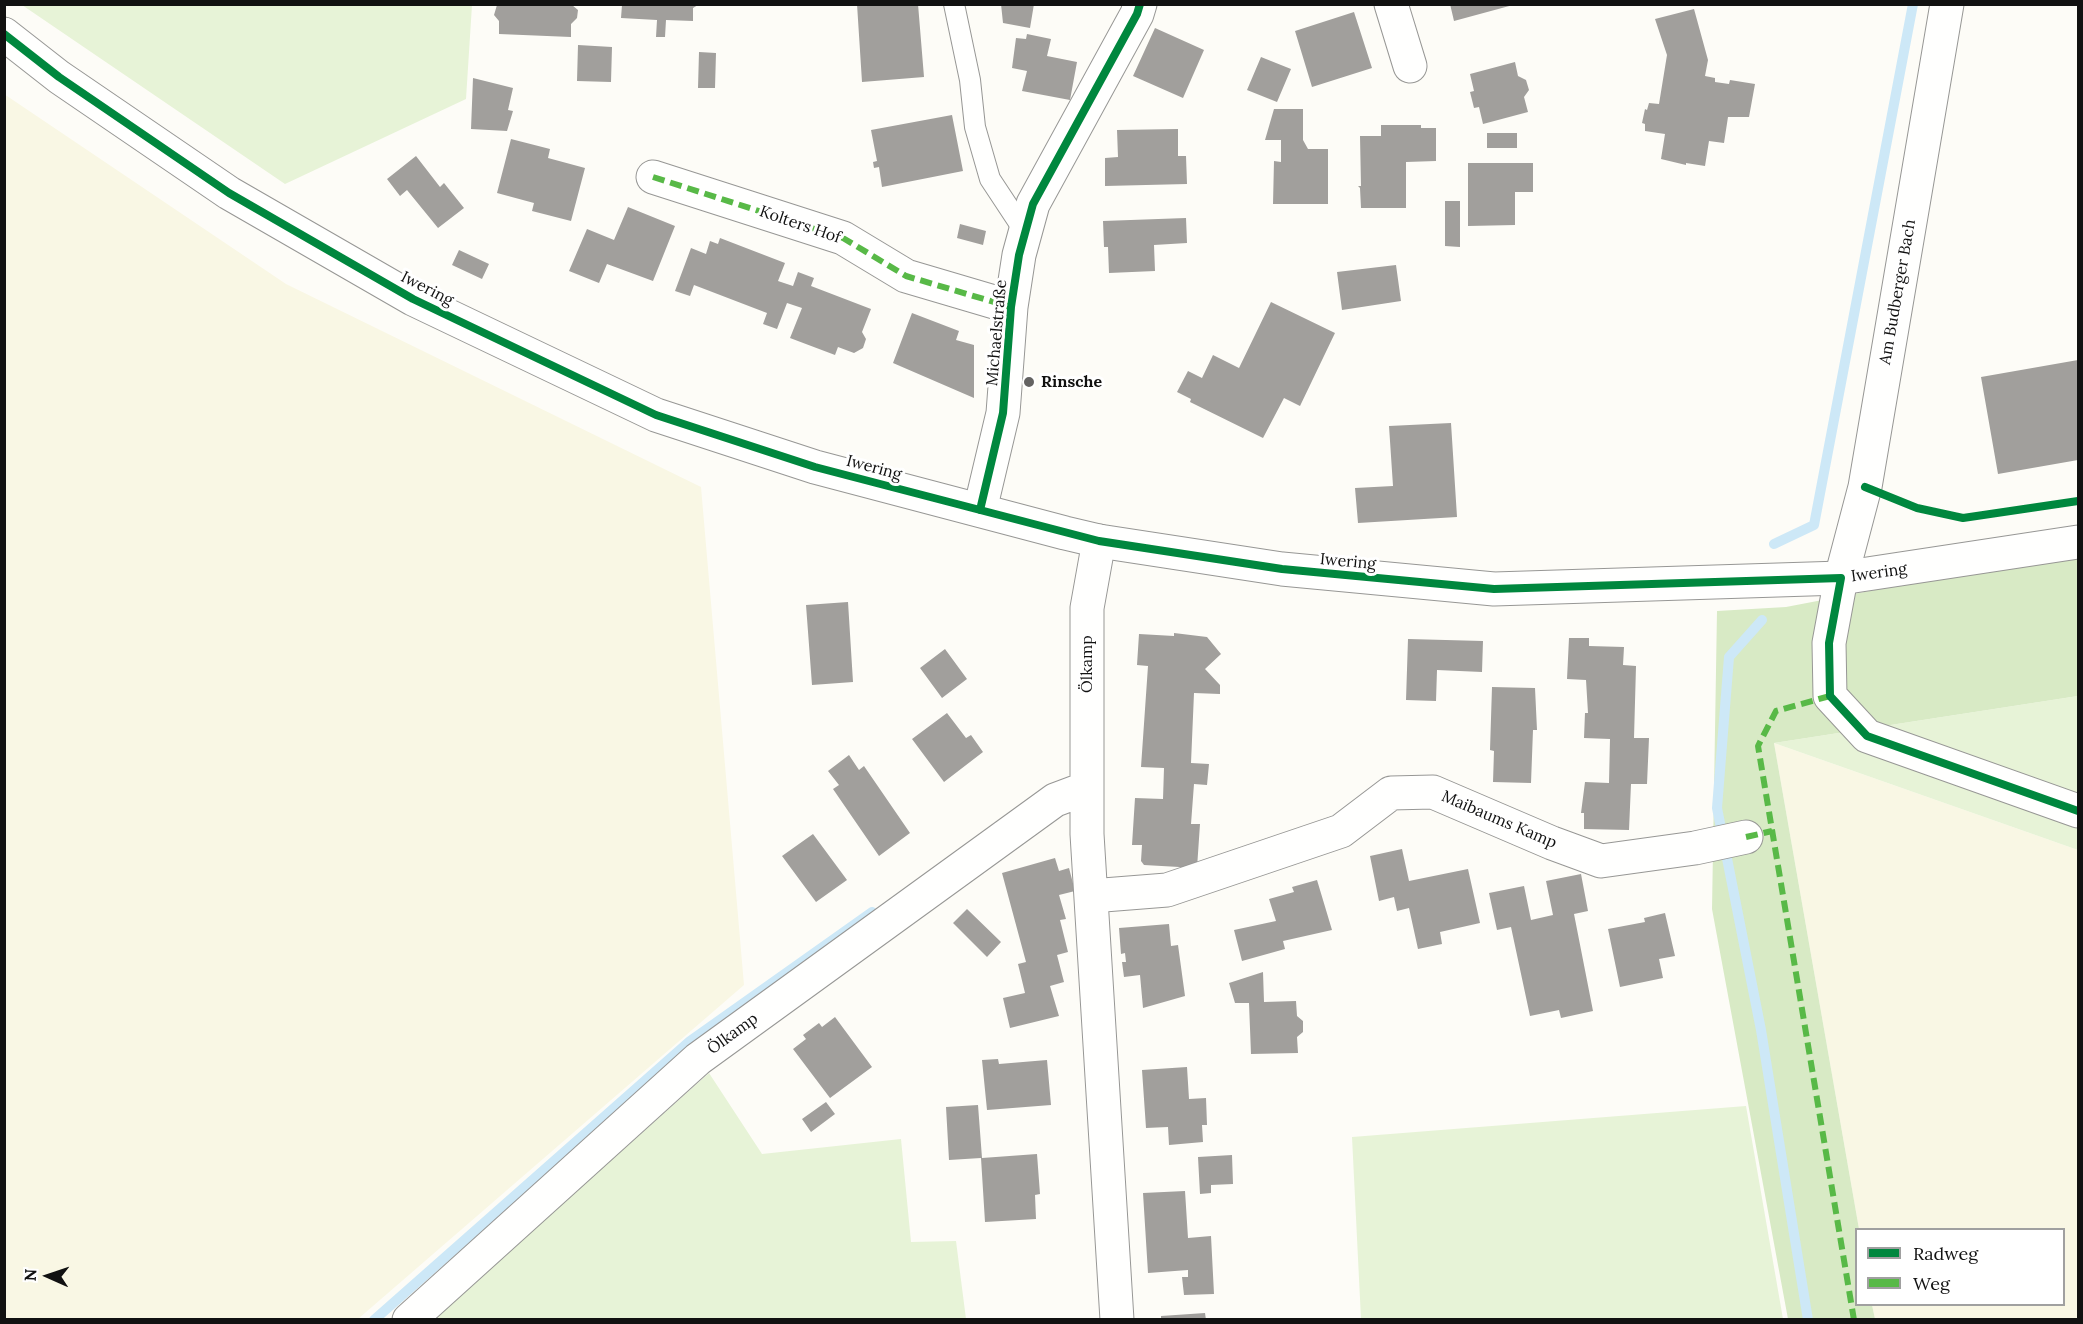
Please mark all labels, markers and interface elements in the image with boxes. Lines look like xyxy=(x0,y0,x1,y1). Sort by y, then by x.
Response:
street label: Kolters Hof xyxy=(757,202,843,248)
street label: Am Budberger Bach xyxy=(1876,218,1920,366)
street label: Iwering xyxy=(398,268,456,310)
street label: Michaelstraße xyxy=(983,279,1011,387)
place label: Rinsche xyxy=(1041,372,1102,392)
marker: Rinsche xyxy=(1022,375,1036,389)
street label: Iwering xyxy=(844,451,904,485)
street label: Iwering xyxy=(1319,550,1377,574)
street label: Iwering xyxy=(1850,560,1908,586)
street label: Ölkamp xyxy=(1077,635,1097,693)
street label: Maibaums Kamp xyxy=(1438,787,1560,853)
street label: Ölkamp xyxy=(704,1009,762,1059)
legend xyxy=(1855,1228,2065,1306)
text: Radweg xyxy=(1913,1242,1978,1265)
north arrow xyxy=(18,1246,78,1306)
text: N xyxy=(20,1268,40,1282)
text: Weg xyxy=(1913,1272,1950,1295)

